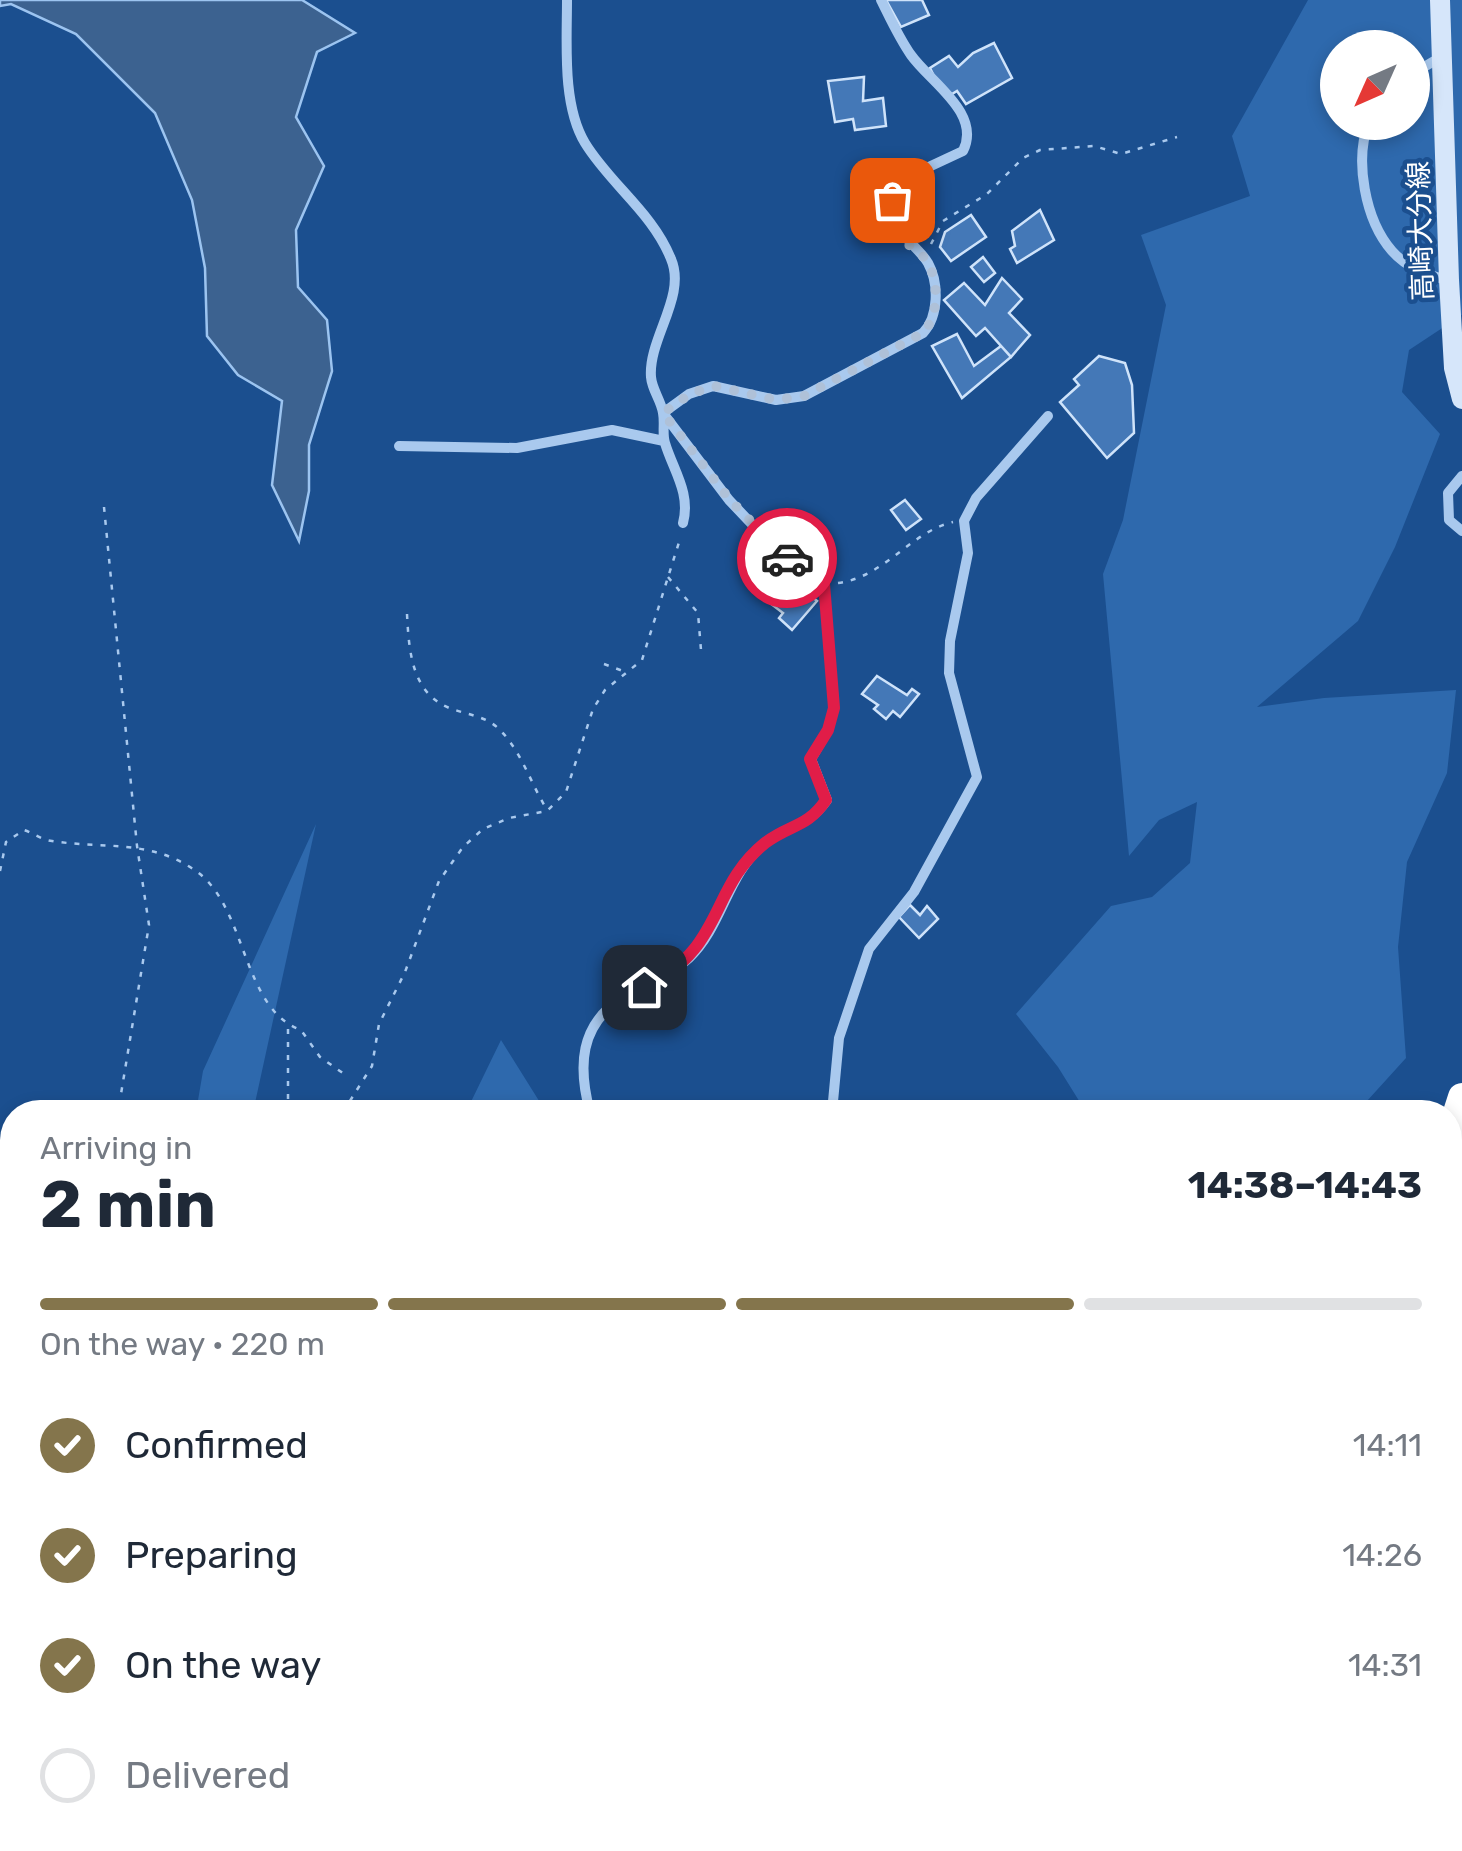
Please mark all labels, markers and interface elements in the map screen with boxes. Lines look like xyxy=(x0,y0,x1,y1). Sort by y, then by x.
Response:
north arrow xyxy=(1320,30,1430,140)
map controls xyxy=(1320,30,1430,140)
pin xyxy=(850,158,935,243)
street label: 高崎大分線 xyxy=(1402,160,1439,302)
icon: bag xyxy=(865,173,920,228)
courier xyxy=(737,508,837,608)
icon: car xyxy=(760,531,815,586)
pin xyxy=(602,945,687,1030)
icon: home xyxy=(617,960,672,1015)
text: Arriving in xyxy=(40,1129,192,1167)
text: 14:38–14:43 xyxy=(1188,1162,1422,1208)
text: 2 min xyxy=(40,1166,216,1243)
text: On the way · 220 m xyxy=(40,1325,325,1363)
icon: check xyxy=(40,1418,95,1473)
text: Confirmed xyxy=(125,1422,308,1468)
text: 14:11 xyxy=(1353,1426,1422,1464)
icon: check xyxy=(40,1528,95,1583)
text: Preparing xyxy=(125,1532,298,1578)
text: 14:26 xyxy=(1342,1536,1422,1574)
icon: check xyxy=(40,1638,95,1693)
text: On the way xyxy=(125,1642,321,1688)
text: 14:31 xyxy=(1348,1646,1422,1684)
text: Delivered xyxy=(125,1752,290,1798)

